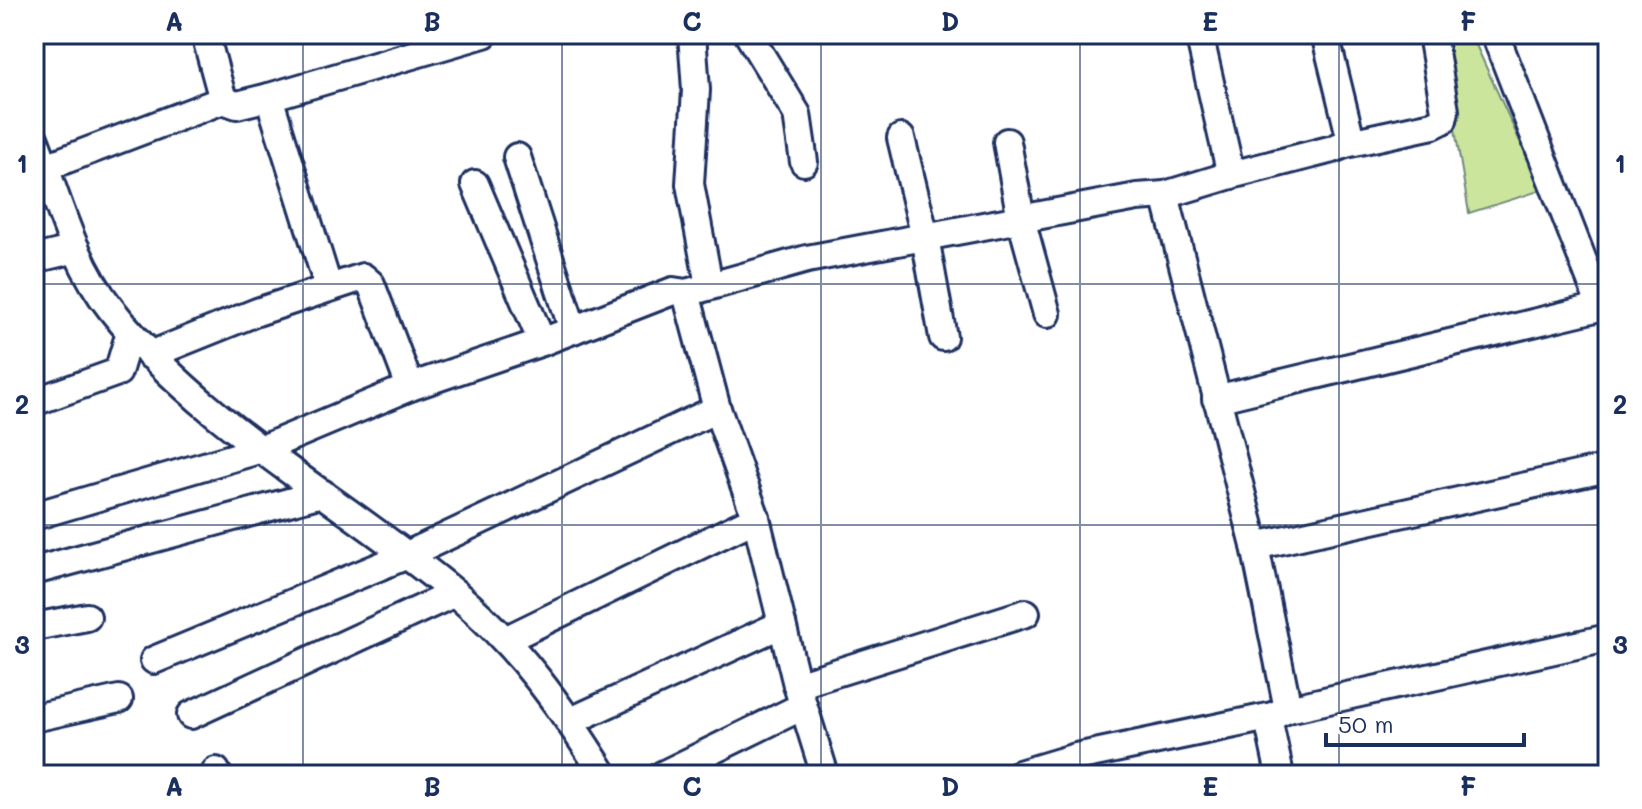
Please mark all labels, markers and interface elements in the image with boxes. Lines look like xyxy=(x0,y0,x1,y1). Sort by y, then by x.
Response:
text: A xyxy=(165,4,183,38)
text: B xyxy=(423,4,441,38)
text: C xyxy=(682,4,702,38)
text: D xyxy=(941,4,959,38)
text: E xyxy=(1202,4,1218,38)
text: F xyxy=(1460,4,1476,38)
text: 1 xyxy=(16,146,28,180)
text: 1 xyxy=(1614,146,1626,180)
text: 2 xyxy=(15,387,29,421)
text: 2 xyxy=(1613,387,1627,421)
text: 3 xyxy=(14,627,30,661)
text: 3 xyxy=(1612,627,1628,661)
scale bar xyxy=(1326,697,1524,747)
text: 50 m xyxy=(1338,708,1394,739)
text: A xyxy=(165,769,183,803)
text: B xyxy=(423,769,441,803)
text: C xyxy=(682,769,702,803)
text: D xyxy=(941,769,959,803)
text: E xyxy=(1202,769,1218,803)
text: F xyxy=(1460,769,1476,803)

